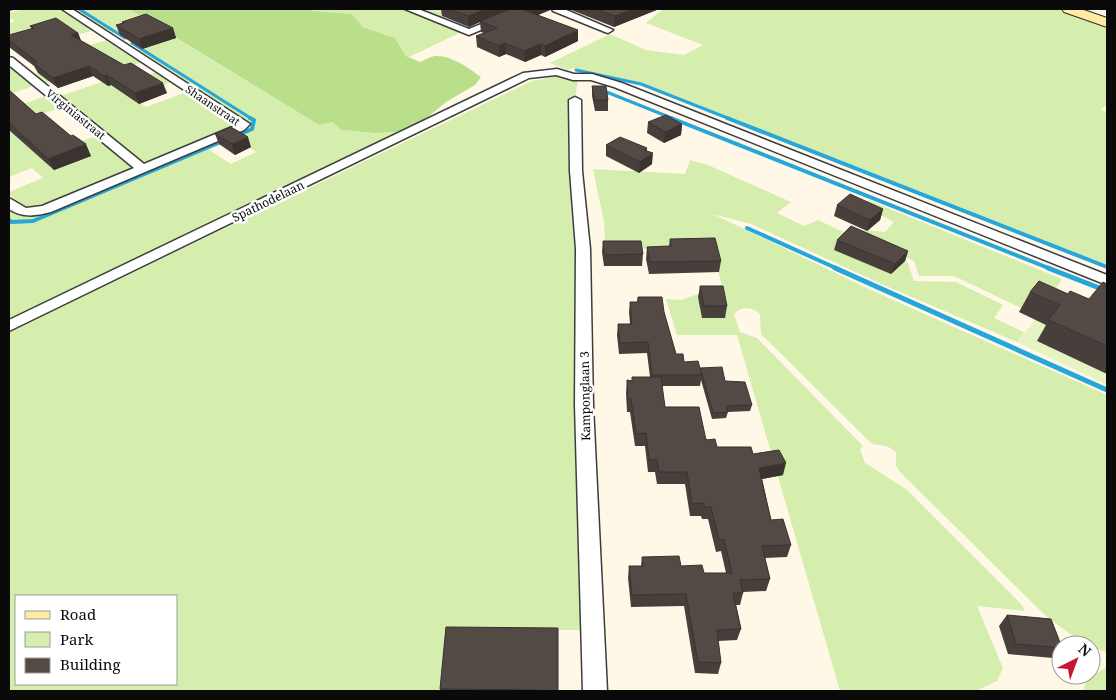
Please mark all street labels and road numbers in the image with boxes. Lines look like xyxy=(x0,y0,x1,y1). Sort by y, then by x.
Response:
street label: Shaanstraat xyxy=(183,81,243,129)
street label: Virginiastraat xyxy=(43,85,109,143)
street label: Spathodelaan xyxy=(229,176,307,226)
street label: Kamponglaan 3 xyxy=(576,351,594,441)

